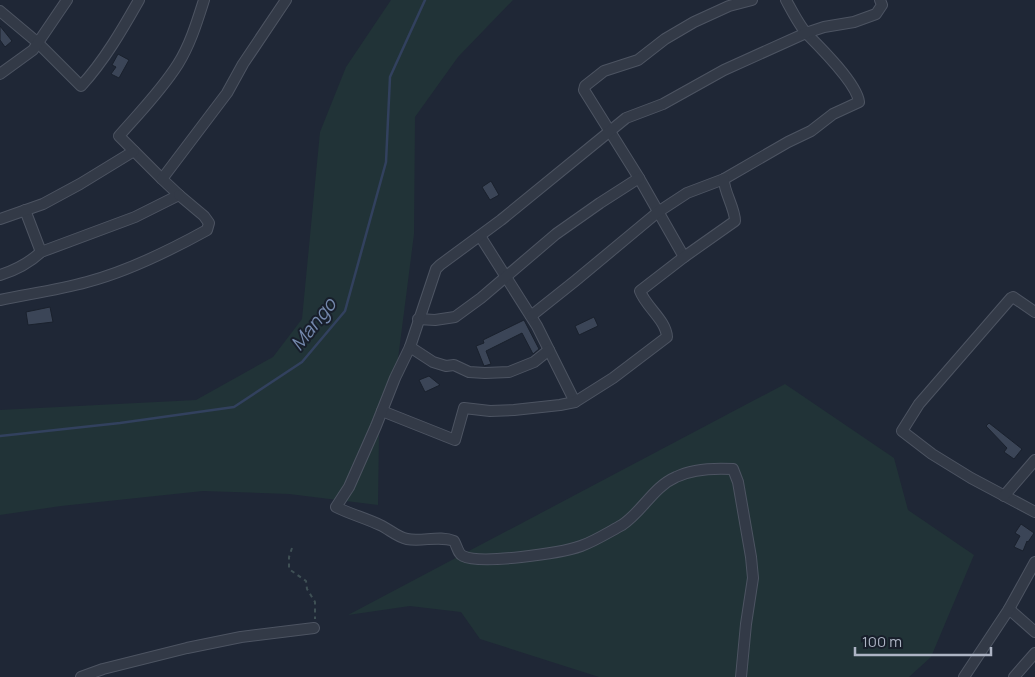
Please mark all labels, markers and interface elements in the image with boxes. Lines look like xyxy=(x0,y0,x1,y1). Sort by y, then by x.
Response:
water label: Mango xyxy=(284,291,343,356)
scale bar xyxy=(855,624,991,656)
text: 100 m xyxy=(862,631,902,652)

